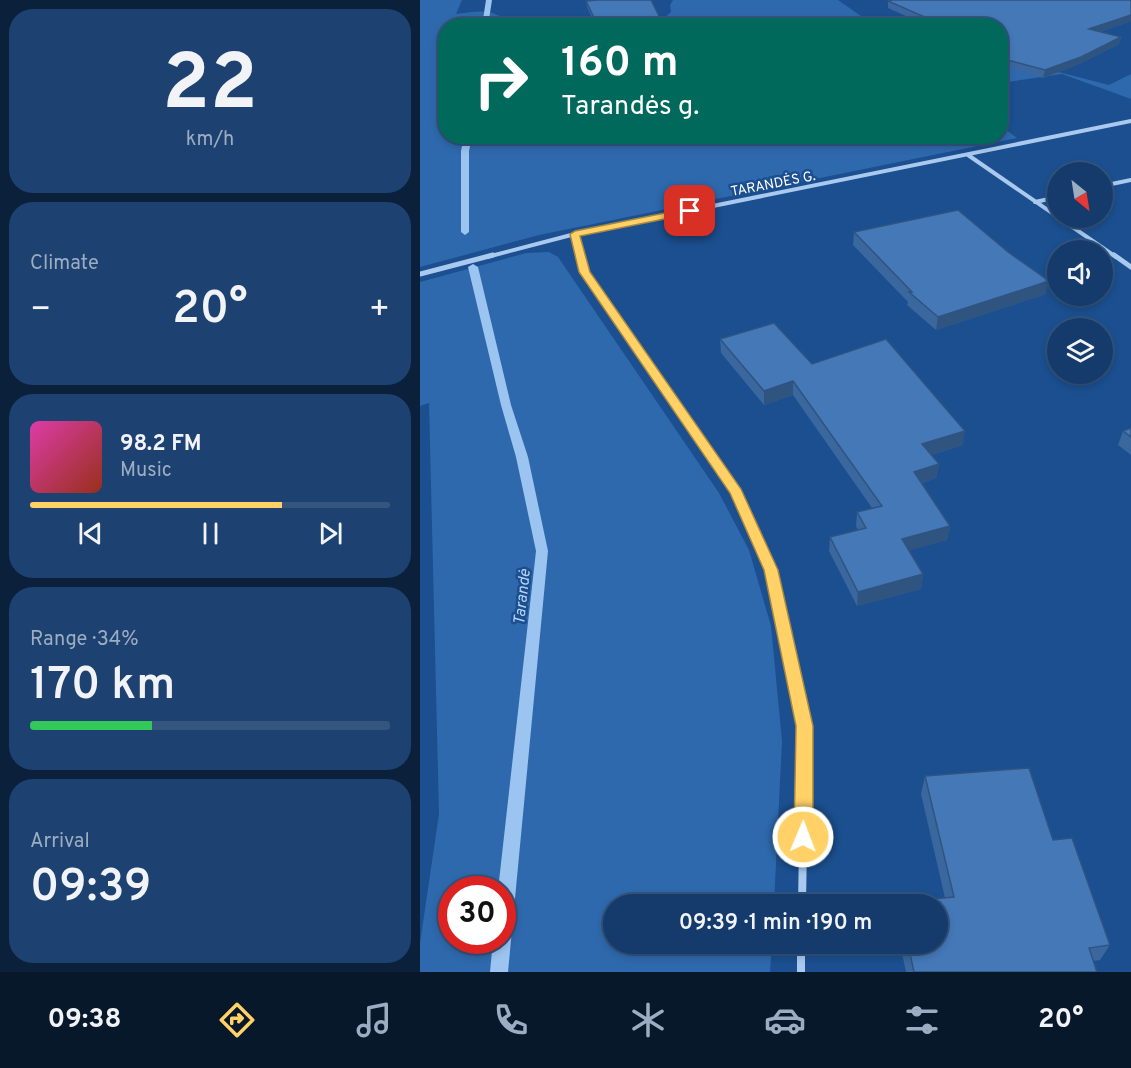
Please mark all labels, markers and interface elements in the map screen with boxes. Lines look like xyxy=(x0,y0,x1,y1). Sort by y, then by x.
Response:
text: 22 xyxy=(162,38,258,137)
text: 160 m xyxy=(561,38,679,91)
icon: right xyxy=(462,42,540,120)
text: Tarandės g. xyxy=(561,90,699,124)
text: km/h xyxy=(186,127,234,153)
north arrow xyxy=(1047,162,1113,228)
map controls xyxy=(1047,162,1113,384)
street label: TARANDĖS G. xyxy=(729,167,817,201)
pin xyxy=(664,185,715,236)
icon: arrive xyxy=(673,194,706,227)
button: sound xyxy=(1047,240,1113,306)
text: Climate xyxy=(30,251,99,277)
text: 20° xyxy=(172,282,248,339)
text: − xyxy=(30,290,51,332)
text: + xyxy=(369,290,390,332)
button: layers xyxy=(1047,318,1113,384)
text: 98.2 FM xyxy=(120,431,202,458)
text: Music xyxy=(120,458,172,484)
icon: previous xyxy=(74,517,107,550)
icon: pause xyxy=(194,517,227,550)
icon: next xyxy=(314,517,347,550)
water label: Tarandė xyxy=(510,568,536,626)
text: Range · 34% xyxy=(30,627,139,653)
text: 170 km xyxy=(30,658,175,715)
position arrow xyxy=(771,805,835,869)
text: Arrival xyxy=(30,829,90,855)
text: 09:39 xyxy=(30,860,151,917)
speed limit sign: 30 xyxy=(438,876,516,954)
text: 09:39 · 1 min · 190 m xyxy=(679,910,872,937)
icon: directions xyxy=(216,999,258,1041)
icon: music xyxy=(353,999,395,1041)
icon: phone xyxy=(490,999,532,1041)
icon: climate xyxy=(627,999,669,1041)
icon: car xyxy=(764,999,806,1041)
icon: filters xyxy=(901,999,943,1041)
text: 09:38 xyxy=(47,1003,122,1037)
text: 20° xyxy=(1038,1003,1083,1037)

